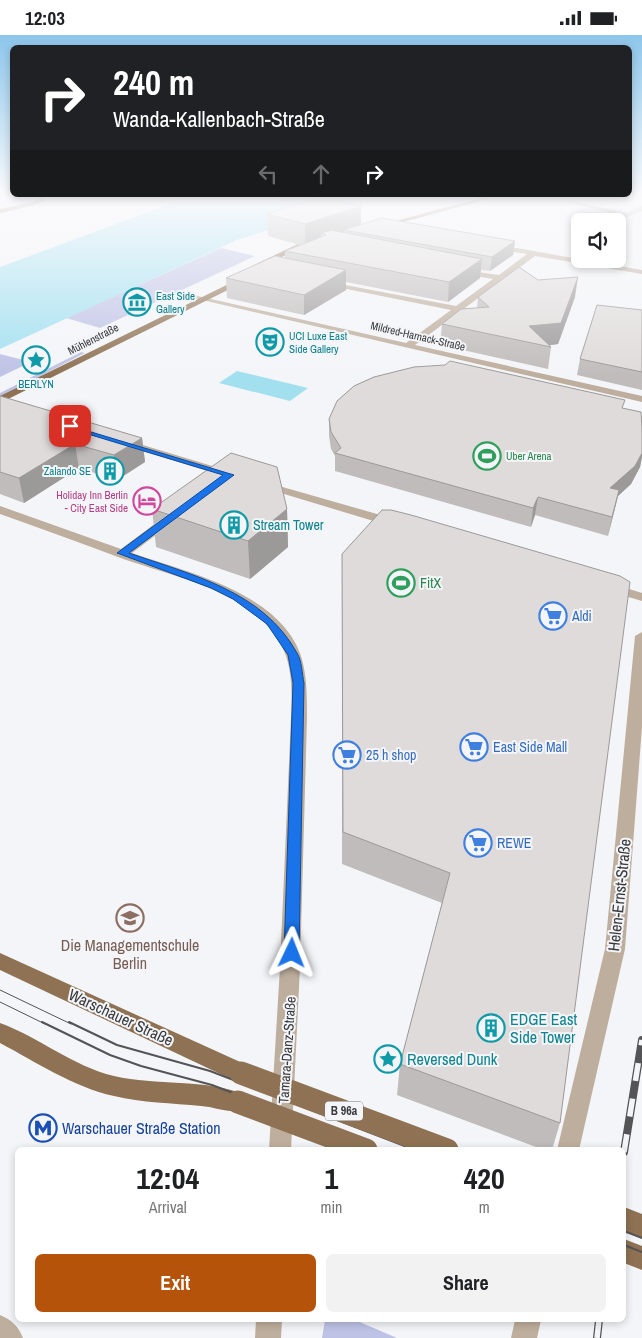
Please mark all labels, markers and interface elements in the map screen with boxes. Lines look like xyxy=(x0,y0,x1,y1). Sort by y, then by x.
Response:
text: 12:03 xyxy=(25,5,65,31)
text: 240 m xyxy=(113,59,194,106)
icon: right xyxy=(30,65,95,130)
text: Wanda-Kallenbach-Straße xyxy=(113,104,325,134)
icon: left xyxy=(254,160,282,188)
icon: ahead xyxy=(307,160,335,188)
icon: right xyxy=(360,160,388,188)
map controls xyxy=(571,213,626,268)
button: sound xyxy=(571,213,626,268)
museum icon: East Side Gallery xyxy=(122,287,152,317)
place label: East Side Gallery xyxy=(156,289,195,316)
street label: Mildred-Harnack-Straße xyxy=(369,318,467,354)
street label: Mühlenstraße xyxy=(65,320,121,358)
theatre icon: UCI Luxe East Side Gallery xyxy=(255,327,285,357)
place label: UCI Luxe East Side Gallery xyxy=(289,329,348,356)
place icon: BERLYN xyxy=(21,345,51,375)
place label: BERLYN xyxy=(18,377,54,391)
pin xyxy=(49,405,91,447)
icon: arrive xyxy=(56,412,84,440)
sports icon: Uber Arena xyxy=(472,441,502,471)
place label: Uber Arena xyxy=(506,449,552,463)
building icon: Zalando SE xyxy=(95,456,125,486)
place label: Zalando SE xyxy=(44,464,91,478)
hotel icon: Holiday Inn Berlin - City East Side xyxy=(132,486,162,516)
place label: Holiday Inn Berlin - City East Side xyxy=(56,488,128,515)
building icon: Stream Tower xyxy=(219,510,249,540)
place label: Stream Tower xyxy=(253,516,324,534)
sports icon: FitX xyxy=(386,568,416,598)
place label: FitX xyxy=(420,574,441,592)
supermarket icon: Aldi xyxy=(538,601,568,631)
place label: Aldi xyxy=(571,607,592,625)
supermarket icon: East Side Mall xyxy=(459,732,489,762)
place label: East Side Mall xyxy=(493,738,567,756)
supermarket icon: 25 h shop xyxy=(332,740,362,770)
place label: 25 h shop xyxy=(366,746,416,764)
supermarket icon: REWE xyxy=(463,828,493,858)
place label: REWE xyxy=(497,834,531,852)
street label: Helen-Ernst-Straße xyxy=(602,838,636,952)
school or university icon: Die Managementschule Berlin xyxy=(115,903,145,933)
position arrow xyxy=(265,926,317,978)
place label: Die Managementschule Berlin xyxy=(61,934,199,974)
street label: Warschauer Straße xyxy=(65,983,177,1051)
street label: Tamara-Danz-Straße xyxy=(274,996,300,1104)
place label: EDGE East Side Tower xyxy=(510,1008,577,1048)
building icon: EDGE East Side Tower xyxy=(476,1013,506,1043)
place icon: Reversed Dunk xyxy=(373,1044,403,1074)
place label: Reversed Dunk xyxy=(407,1048,498,1070)
road number: B 96a xyxy=(325,1101,363,1121)
metro station icon: Warschauer Straße Station xyxy=(28,1113,58,1143)
place label: Warschauer Straße Station xyxy=(62,1117,221,1139)
text: 12:04 xyxy=(136,1158,199,1198)
text: 1 xyxy=(325,1158,338,1198)
text: 420 xyxy=(464,1158,505,1198)
text: Arrival xyxy=(149,1196,187,1218)
text: min xyxy=(320,1196,342,1218)
text: m xyxy=(479,1196,490,1218)
button: Exit xyxy=(35,1254,316,1312)
button: Share xyxy=(326,1254,606,1312)

